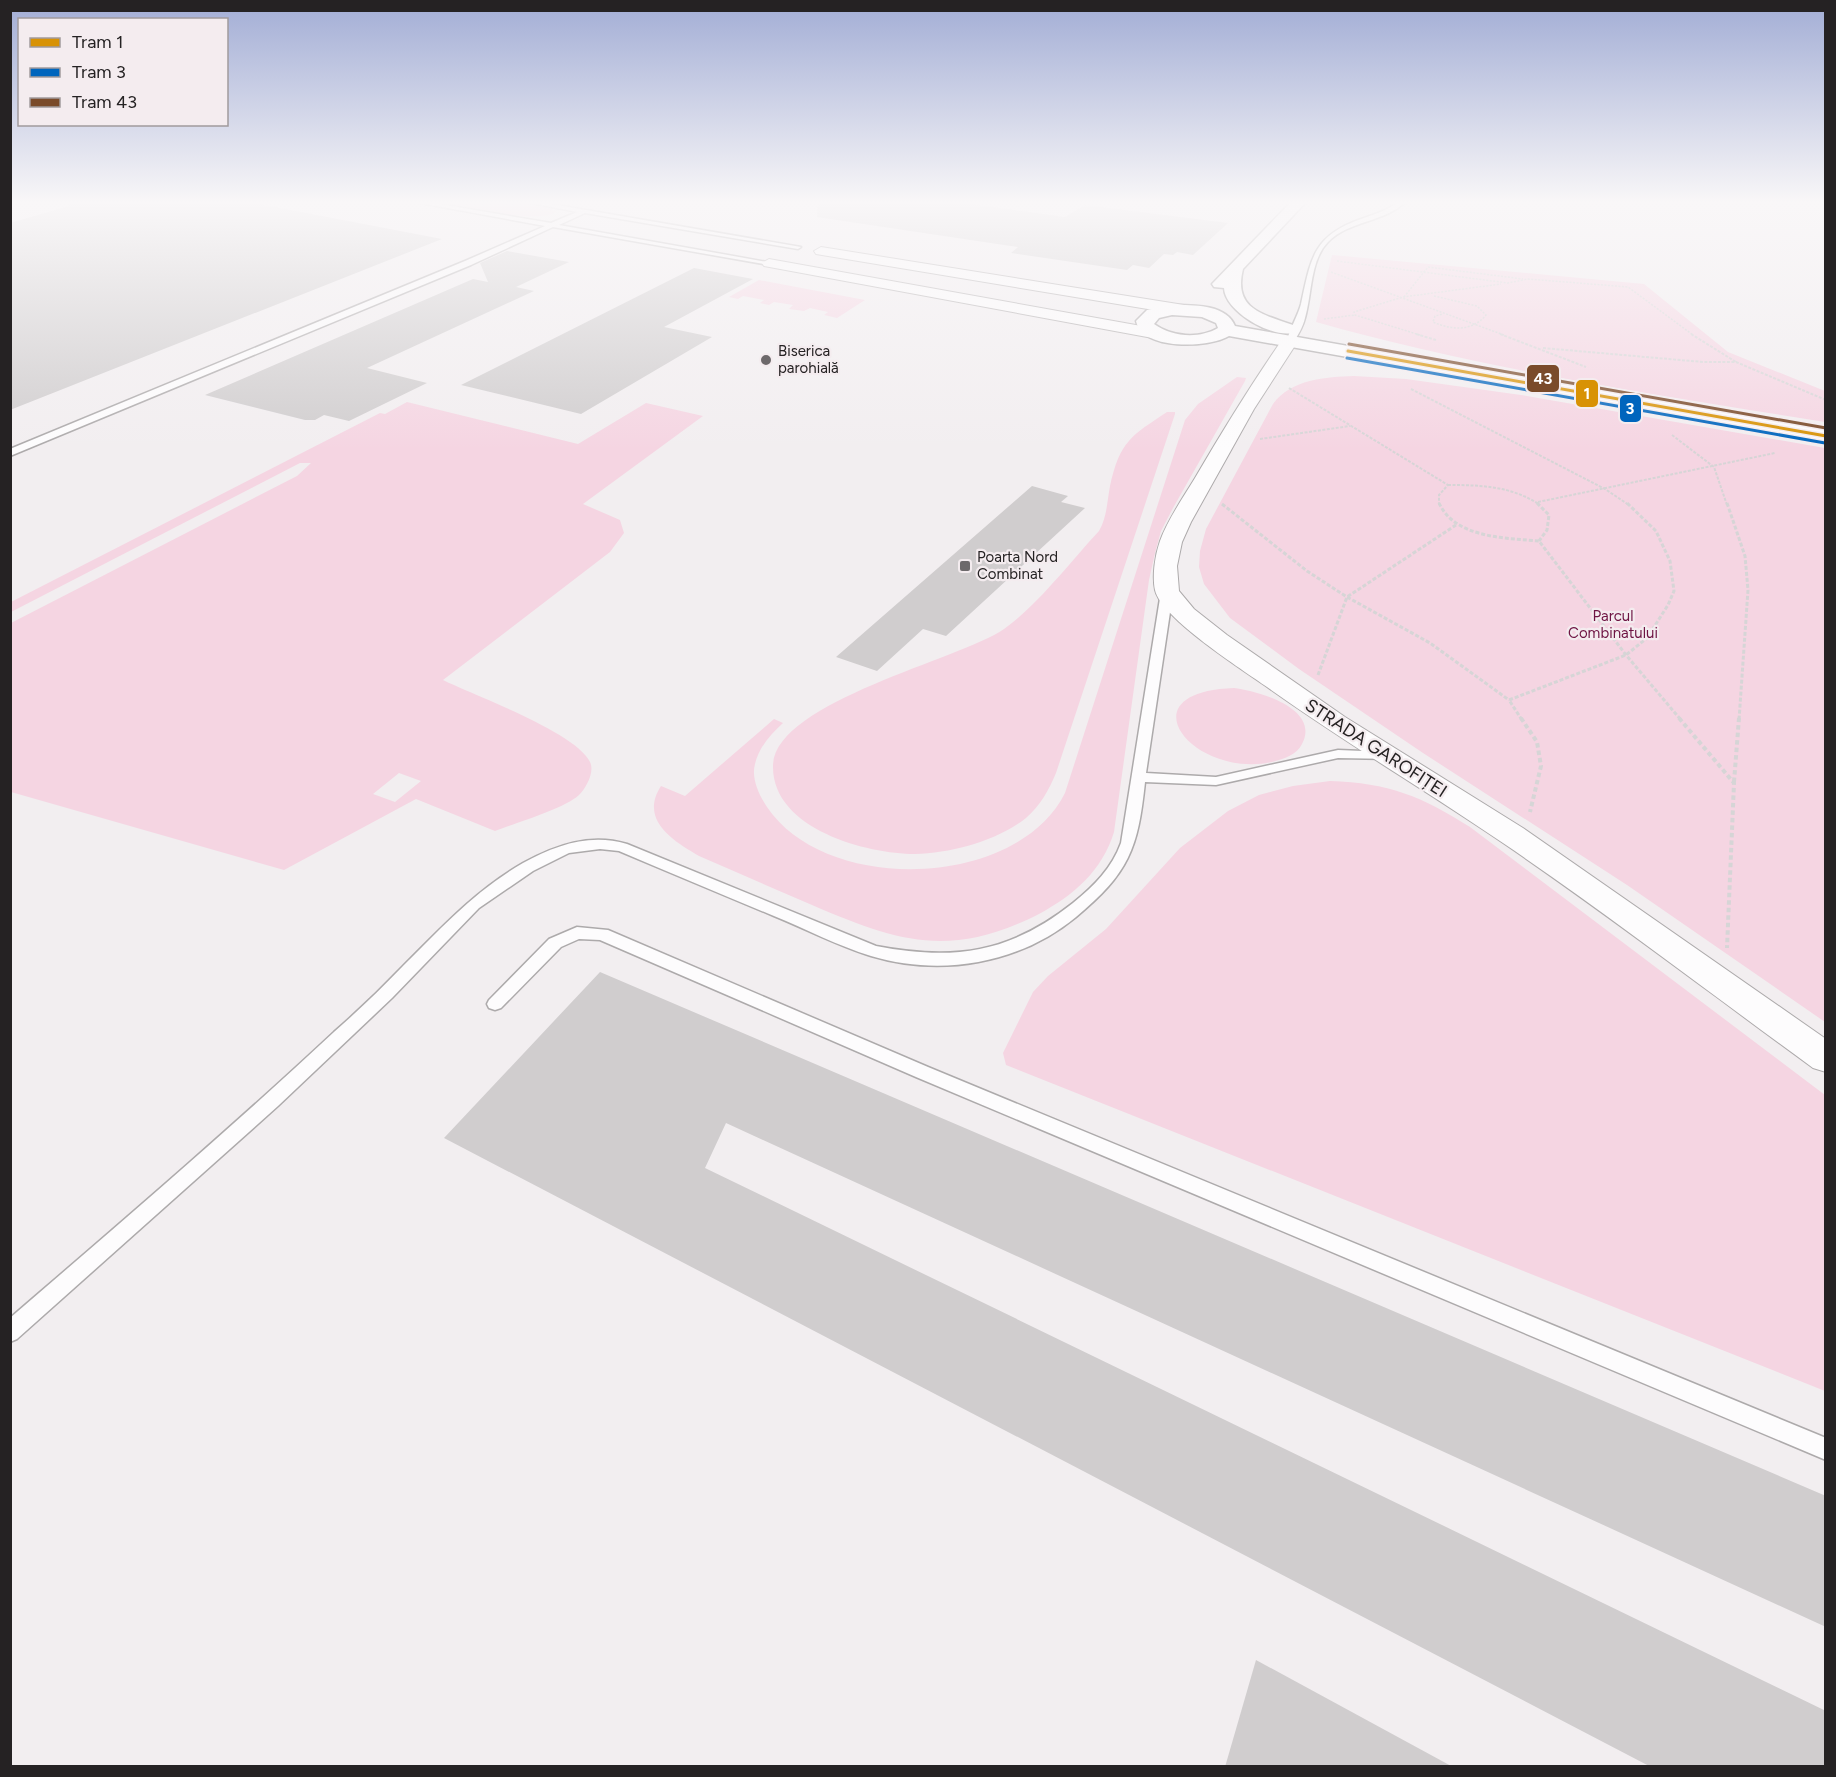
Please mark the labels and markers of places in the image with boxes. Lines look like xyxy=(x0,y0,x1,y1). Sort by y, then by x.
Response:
place label: Biserica parohială xyxy=(778,342,839,377)
marker: Biserica parohială xyxy=(759,353,773,367)
place label: Poarta Nord Combinat xyxy=(977,548,1058,583)
marker: Poarta Nord Combinat xyxy=(958,559,972,573)

